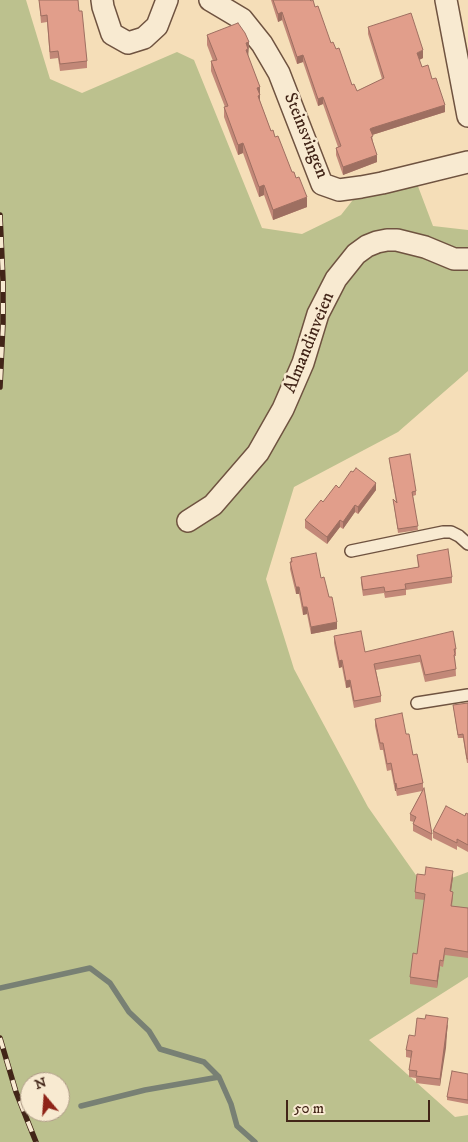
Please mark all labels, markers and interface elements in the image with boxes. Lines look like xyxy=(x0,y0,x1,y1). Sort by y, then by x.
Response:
street label: Steinsvingen xyxy=(278,90,332,182)
street label: Almandinveien xyxy=(280,289,340,397)
north arrow xyxy=(20,1072,70,1122)
text: N xyxy=(32,1073,49,1094)
scale bar xyxy=(288,1090,432,1122)
text: 50 m xyxy=(294,1099,324,1118)

